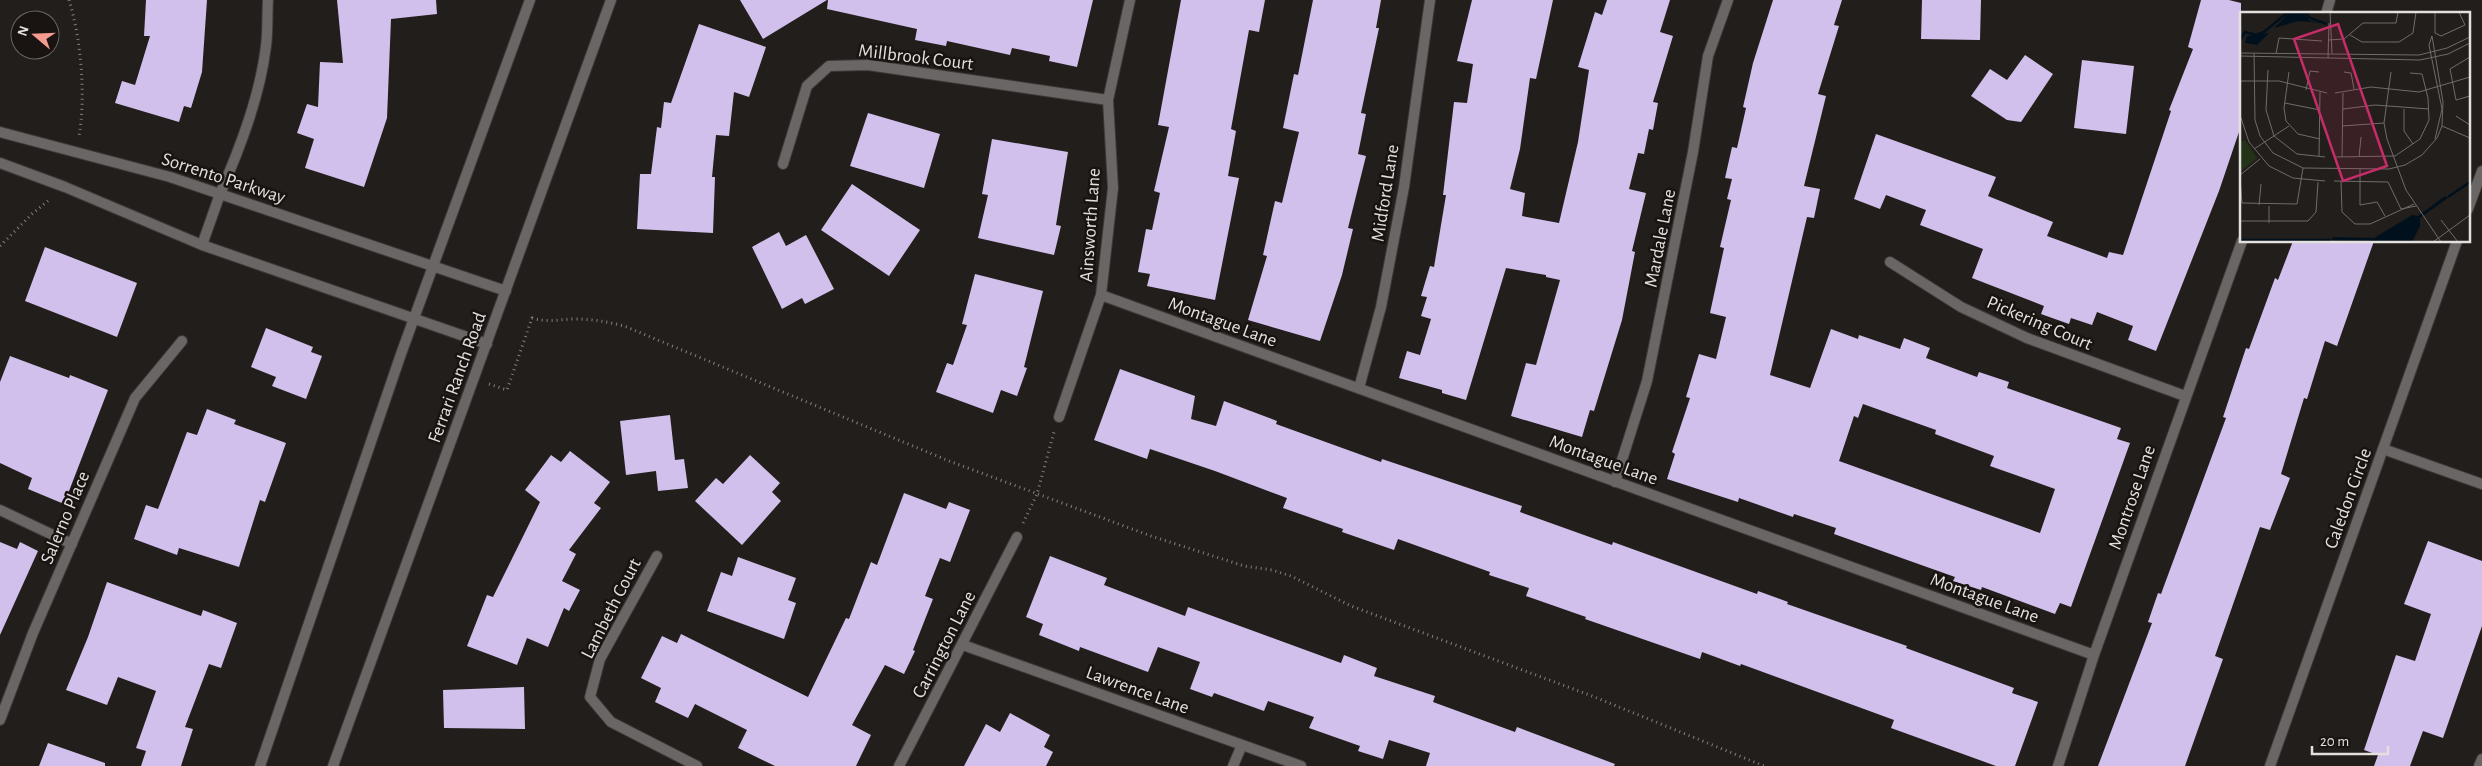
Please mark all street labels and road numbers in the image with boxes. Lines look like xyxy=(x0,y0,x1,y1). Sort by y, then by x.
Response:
street label: Millbrook Court xyxy=(857,41,974,74)
street label: Midford Lane xyxy=(1368,143,1403,243)
street label: Sorrento Parkway xyxy=(159,149,288,207)
street label: Ainsworth Lane xyxy=(1077,167,1104,283)
street label: Mardale Lane xyxy=(1642,187,1679,289)
street label: Pickering Court xyxy=(1984,293,2095,354)
street label: Montague Lane xyxy=(1166,294,1279,351)
street label: Ferrari Ranch Road xyxy=(425,309,490,445)
street label: Montague Lane xyxy=(1547,432,1660,489)
street label: Montrose Lane xyxy=(2106,443,2159,552)
street label: Caledon Circle xyxy=(2321,446,2375,551)
street label: Salerno Place xyxy=(37,468,93,567)
street label: Lambeth Court xyxy=(578,555,645,662)
street label: Montague Lane xyxy=(1928,570,2041,627)
street label: Carrington Lane xyxy=(909,588,979,701)
street label: Lawrence Lane xyxy=(1083,663,1192,718)

